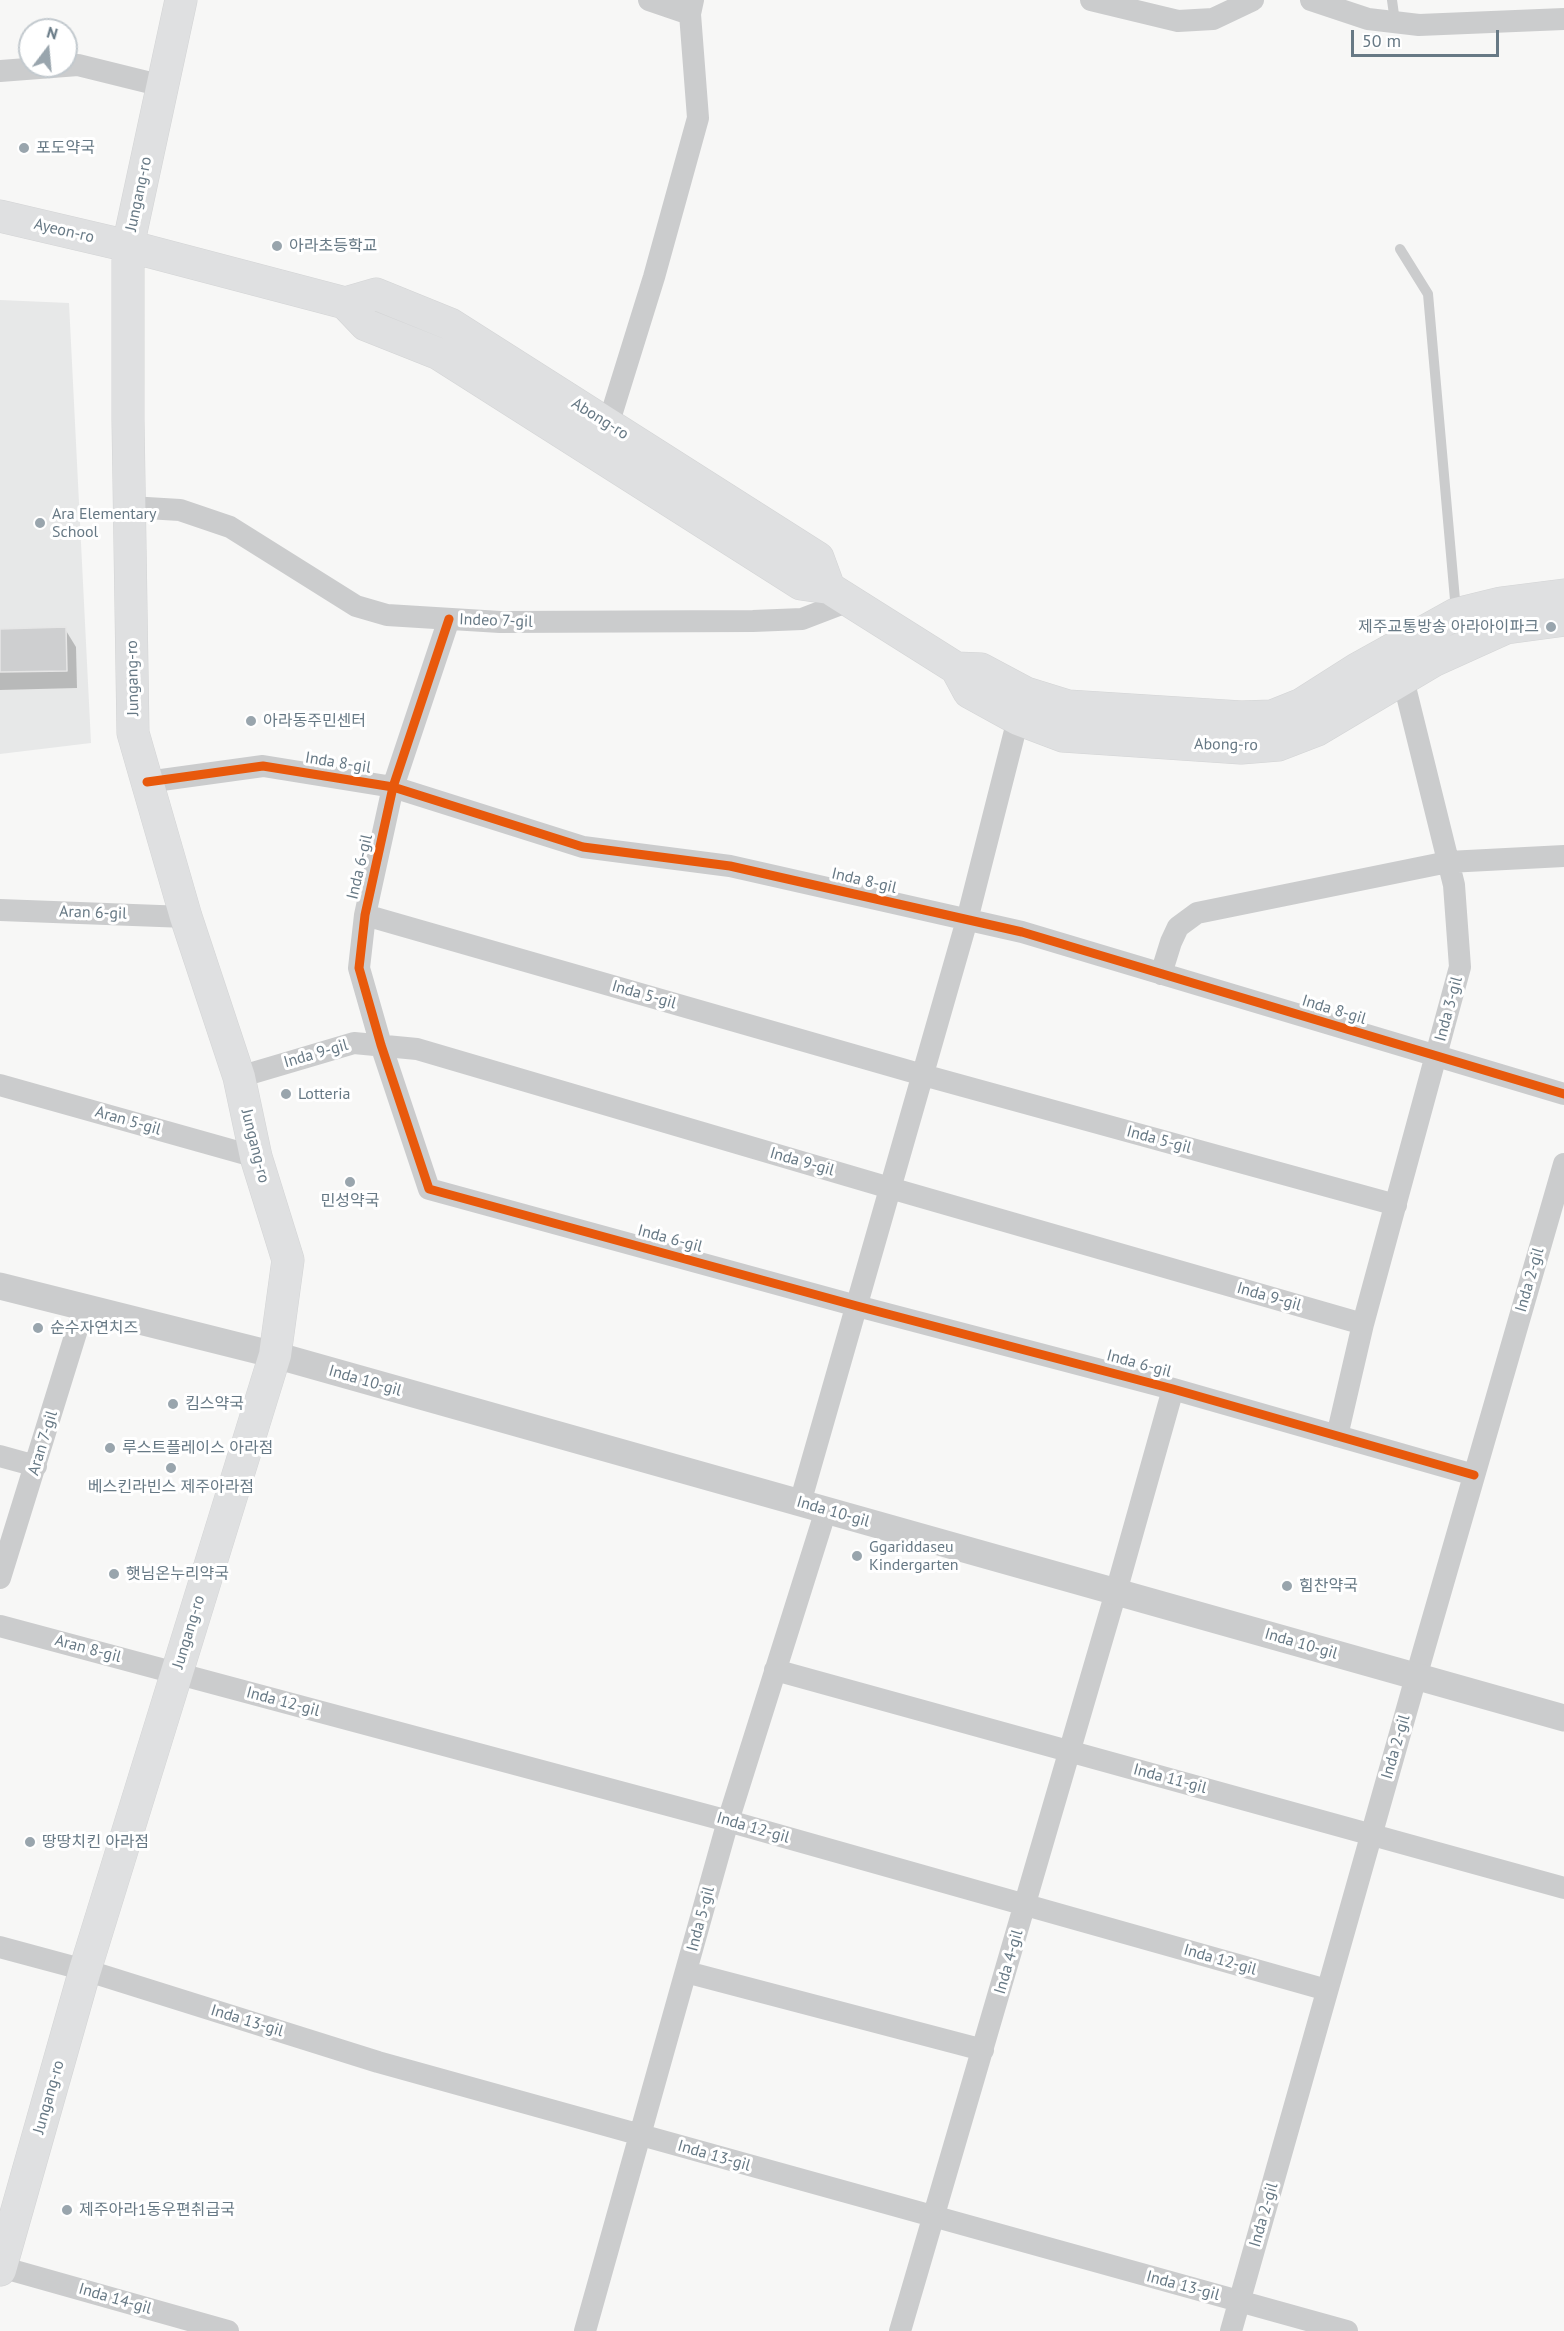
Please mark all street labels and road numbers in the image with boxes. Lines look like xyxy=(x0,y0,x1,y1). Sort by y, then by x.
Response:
street label: Jungang-ro xyxy=(122,155,156,233)
street label: Ayeon-ro xyxy=(32,215,96,247)
street label: Abong-ro xyxy=(568,394,632,444)
street label: Indeo 7-gil xyxy=(459,610,533,632)
street label: Jungang-ro xyxy=(123,640,143,716)
street label: Abong-ro xyxy=(1194,735,1258,755)
street label: Inda 8-gil xyxy=(304,748,372,778)
street label: Inda 6-gil xyxy=(343,833,377,901)
street label: Inda 8-gil xyxy=(830,864,898,898)
street label: Aran 6-gil xyxy=(59,902,127,924)
street label: Inda 3-gil xyxy=(1431,975,1467,1043)
street label: Inda 5-gil xyxy=(610,977,678,1013)
street label: Inda 8-gil xyxy=(1300,991,1368,1029)
street label: Inda 9-gil xyxy=(282,1036,350,1072)
street label: Aran 5-gil xyxy=(93,1102,163,1140)
street label: Jungang-ro xyxy=(237,1107,273,1185)
street label: Inda 5-gil xyxy=(1125,1122,1193,1158)
street label: Inda 9-gil xyxy=(768,1144,836,1180)
street label: Inda 6-gil xyxy=(636,1221,704,1257)
street label: Inda 2-gil xyxy=(1512,1246,1548,1314)
street label: Inda 9-gil xyxy=(1235,1279,1303,1315)
street label: Inda 6-gil xyxy=(1105,1346,1173,1382)
street label: Inda 10-gil xyxy=(326,1361,404,1401)
street label: Aran 7-gil xyxy=(24,1408,62,1478)
street label: Inda 10-gil xyxy=(794,1492,872,1532)
street label: Jungang-ro xyxy=(169,1593,209,1671)
street label: Inda 10-gil xyxy=(1262,1624,1340,1664)
street label: Aran 8-gil xyxy=(53,1631,123,1667)
street label: Inda 12-gil xyxy=(244,1683,322,1721)
street label: Inda 2-gil xyxy=(1378,1713,1414,1781)
street label: Inda 11-gil xyxy=(1131,1760,1209,1798)
street label: Inda 12-gil xyxy=(714,1808,792,1848)
street label: Inda 5-gil xyxy=(683,1885,719,1953)
street label: Inda 4-gil xyxy=(991,1928,1027,1996)
street label: Inda 12-gil xyxy=(1181,1940,1259,1980)
street label: Inda 13-gil xyxy=(208,2001,286,2041)
street label: Jungang-ro xyxy=(29,2058,69,2136)
street label: Inda 13-gil xyxy=(675,2136,753,2176)
street label: Inda 2-gil xyxy=(1246,2181,1282,2249)
street label: Inda 13-gil xyxy=(1144,2267,1222,2305)
street label: Inda 14-gil xyxy=(76,2279,154,2319)

